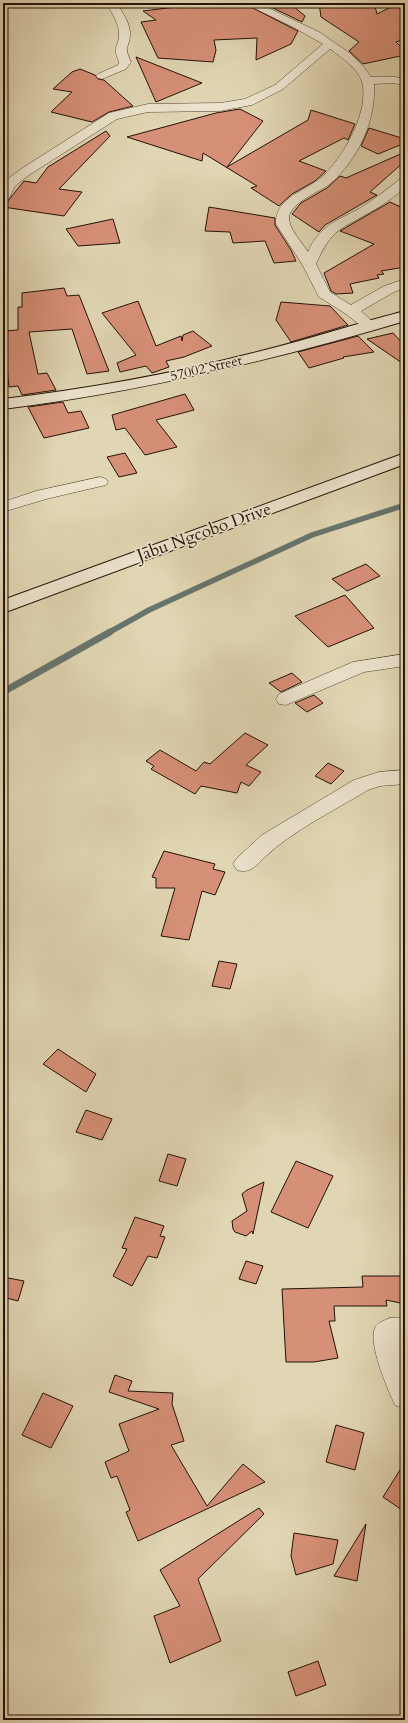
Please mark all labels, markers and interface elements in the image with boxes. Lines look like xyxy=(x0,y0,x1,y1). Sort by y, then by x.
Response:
street label: 57002 Street xyxy=(168,350,244,386)
street label: Jabu Ngcobo Drive xyxy=(131,497,274,568)

